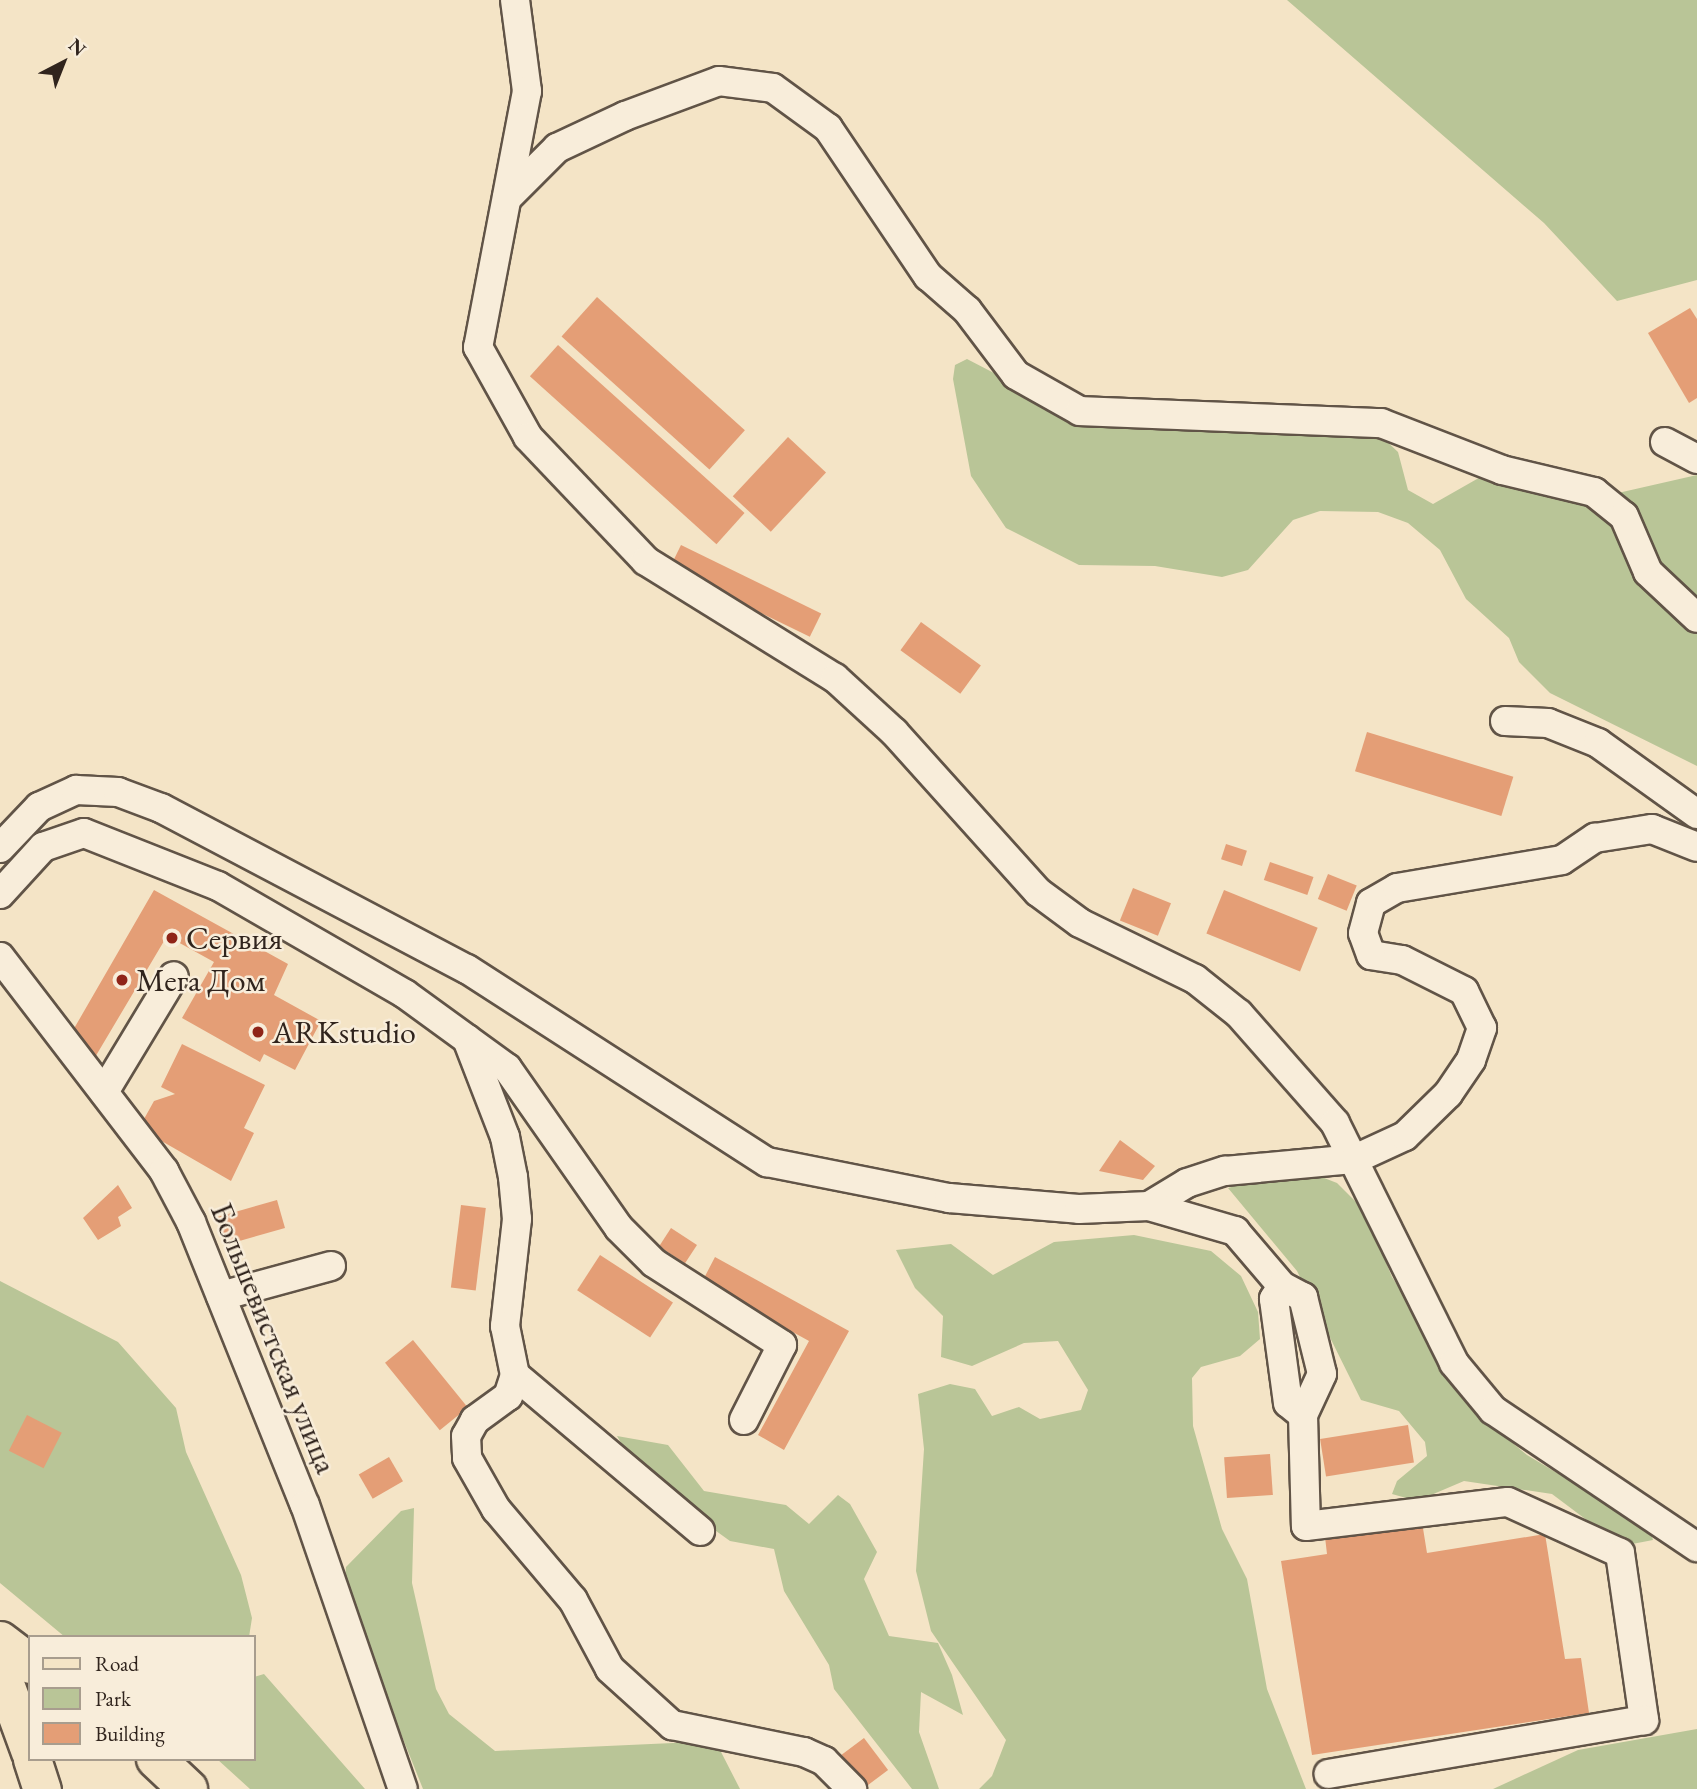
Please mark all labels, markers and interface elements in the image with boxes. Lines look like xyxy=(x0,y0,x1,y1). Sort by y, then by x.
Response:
north arrow xyxy=(28,28,98,98)
text: N xyxy=(63,33,91,61)
place label: Сервия xyxy=(186,919,283,957)
marker: Сервия xyxy=(164,930,180,946)
place label: Мега Дом xyxy=(136,961,265,999)
marker: Мега Дом xyxy=(114,972,130,988)
place label: ARKstudio xyxy=(272,1013,416,1051)
marker: ARKstudio xyxy=(250,1024,266,1040)
street label: Большевистская улица xyxy=(202,1197,346,1479)
legend xyxy=(28,1635,256,1761)
text: Road xyxy=(95,1650,139,1677)
text: Park xyxy=(95,1685,131,1712)
text: Building xyxy=(95,1720,165,1747)

